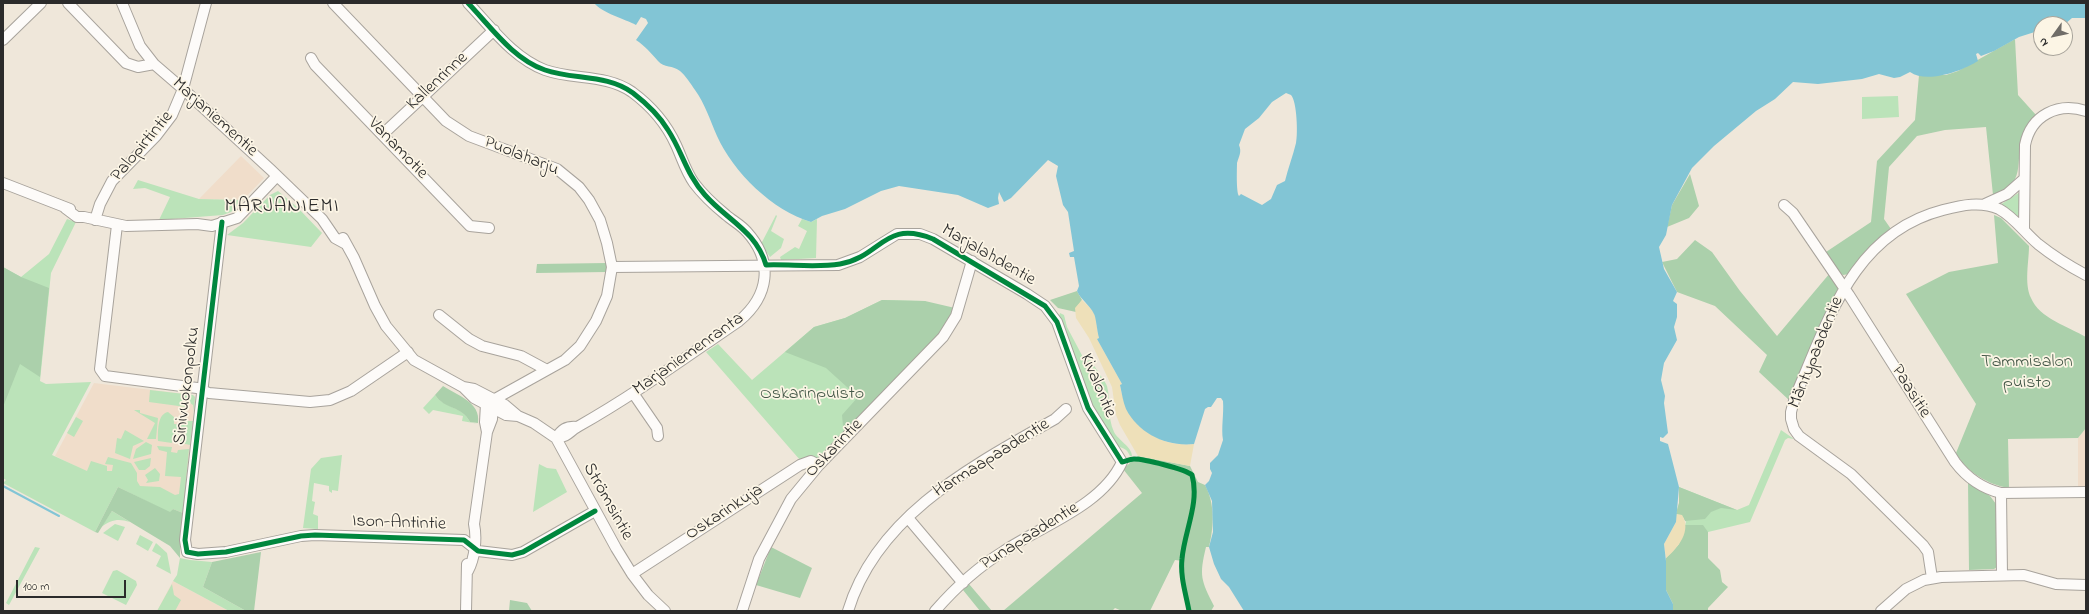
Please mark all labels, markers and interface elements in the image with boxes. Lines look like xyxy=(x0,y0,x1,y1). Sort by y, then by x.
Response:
north arrow xyxy=(2033,16,2073,56)
text: N xyxy=(2035,35,2053,49)
street label: Kallenrinne xyxy=(403,48,473,116)
street label: Marjaniementie xyxy=(167,74,261,162)
street label: Palopirtintie xyxy=(107,107,179,187)
street label: Vanamotie xyxy=(362,114,432,184)
street label: Puolaharju xyxy=(480,132,562,182)
district label: MARJANIEMI xyxy=(225,196,339,220)
street label: Marjalahdentie xyxy=(937,220,1039,292)
street label: Mäntypaadentie xyxy=(1785,294,1849,412)
street label: Marjaniemenranta xyxy=(629,309,749,401)
street label: Sinivuokonpolku xyxy=(170,326,206,446)
street label: Kivalontie xyxy=(1074,351,1120,421)
park label: Tammisalon puisto xyxy=(1981,352,2073,394)
street label: Paasitie xyxy=(1885,361,1935,423)
park label: Oskarinpuisto xyxy=(760,384,864,406)
street label: Oskarintie xyxy=(802,415,868,483)
street label: Harmaapaadentie xyxy=(930,415,1054,503)
street label: Strömsintie xyxy=(577,460,637,544)
street label: Oskarinkuja xyxy=(682,480,768,546)
street label: Punapaadentie xyxy=(977,498,1083,576)
street label: Ison-Antintie xyxy=(352,512,446,536)
scale bar xyxy=(18,572,128,598)
text: 100 m xyxy=(23,578,50,596)

